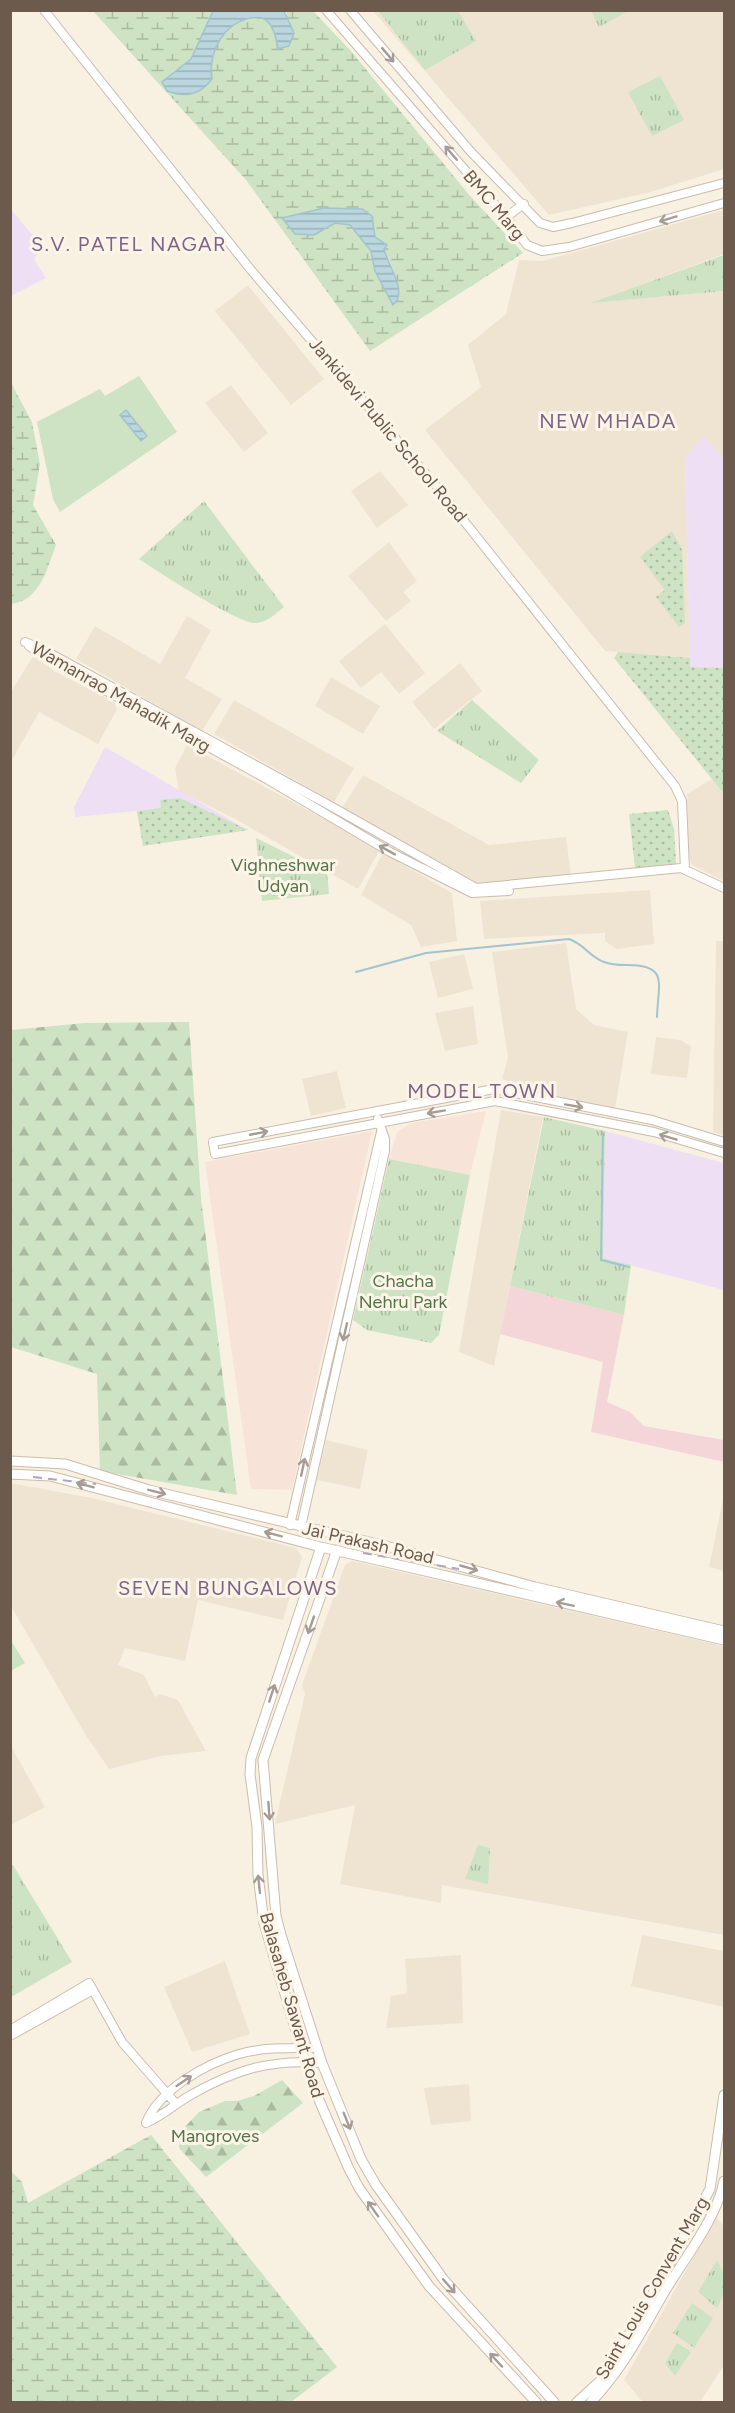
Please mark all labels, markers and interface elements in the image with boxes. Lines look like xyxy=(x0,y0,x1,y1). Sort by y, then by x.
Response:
one-way arrow xyxy=(382,47,395,63)
one-way arrow xyxy=(444,145,457,161)
street label: BMC Marg xyxy=(458,165,530,245)
one-way arrow xyxy=(659,214,678,225)
district label: S.V. PATEL NAGAR xyxy=(31,232,227,256)
street label: Jankidevi Public School Road xyxy=(304,333,472,527)
district label: NEW MHADA xyxy=(539,409,677,433)
street label: Wamanrao Mahadik Marg xyxy=(28,637,214,757)
one-way arrow xyxy=(379,844,396,856)
park label: Vighneshwar Udyan xyxy=(231,854,335,897)
district label: MODEL TOWN xyxy=(407,1079,557,1103)
one-way arrow xyxy=(564,1101,583,1112)
one-way arrow xyxy=(427,1106,446,1117)
one-way arrow xyxy=(249,1127,268,1138)
one-way arrow xyxy=(659,1131,678,1142)
park label: Chacha Nehru Park xyxy=(359,1270,448,1313)
one-way arrow xyxy=(339,1322,351,1341)
one-way arrow xyxy=(298,1458,309,1478)
one-way arrow xyxy=(76,1478,95,1490)
one-way arrow xyxy=(147,1486,166,1498)
street label: Jai Prakash Road xyxy=(300,1517,436,1569)
one-way arrow xyxy=(264,1528,283,1540)
one-way arrow xyxy=(459,1563,478,1574)
district label: SEVEN BUNGALOWS xyxy=(118,1576,338,1600)
one-way arrow xyxy=(556,1598,575,1609)
one-way arrow xyxy=(305,1615,316,1634)
one-way arrow xyxy=(268,1684,279,1703)
one-way arrow xyxy=(264,1801,275,1821)
one-way arrow xyxy=(254,1874,265,1894)
street label: Balasaheb Sawant Road xyxy=(255,1910,329,2100)
one-way arrow xyxy=(175,2075,192,2087)
one-way arrow xyxy=(342,2112,353,2130)
park label: Mangroves xyxy=(171,2125,259,2147)
street label: Saint Louis Convent Marg xyxy=(591,2193,713,2383)
one-way arrow xyxy=(367,2201,379,2217)
one-way arrow xyxy=(443,2278,456,2294)
one-way arrow xyxy=(489,2352,503,2367)

